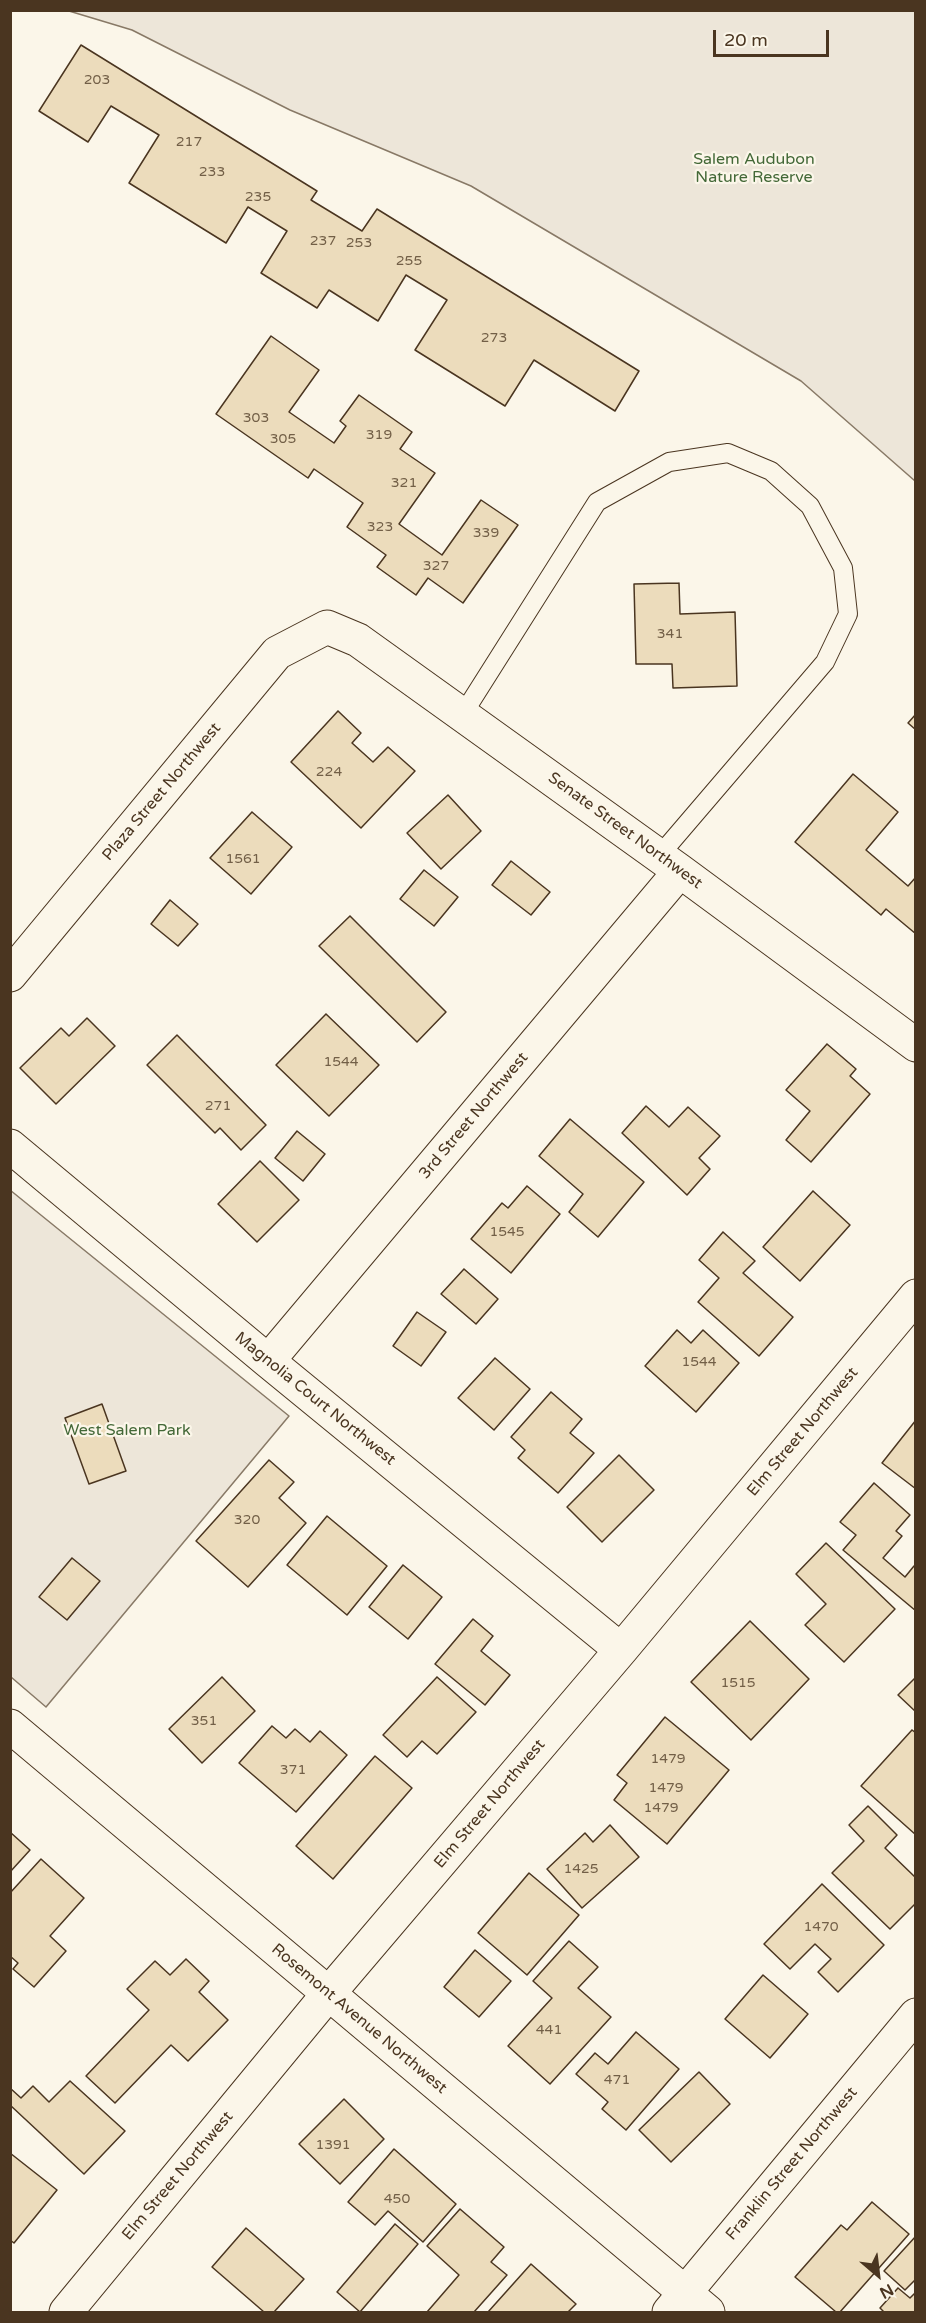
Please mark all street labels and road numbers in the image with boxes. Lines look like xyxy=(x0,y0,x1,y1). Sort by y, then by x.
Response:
street label: Plaza Street Northwest xyxy=(99,719,225,865)
street label: Senate Street Northwest xyxy=(544,769,706,893)
street label: 3rd Street Northwest xyxy=(415,1049,533,1183)
street label: Magnolia Court Northwest xyxy=(231,1328,399,1470)
street label: Elm Street Northwest xyxy=(743,1364,863,1500)
street label: Elm Street Northwest xyxy=(430,1736,550,1872)
street label: Rosemont Avenue Northwest xyxy=(267,1940,451,2098)
street label: Franklin Street Northwest xyxy=(722,2083,862,2245)
street label: Elm Street Northwest xyxy=(118,2108,238,2244)

